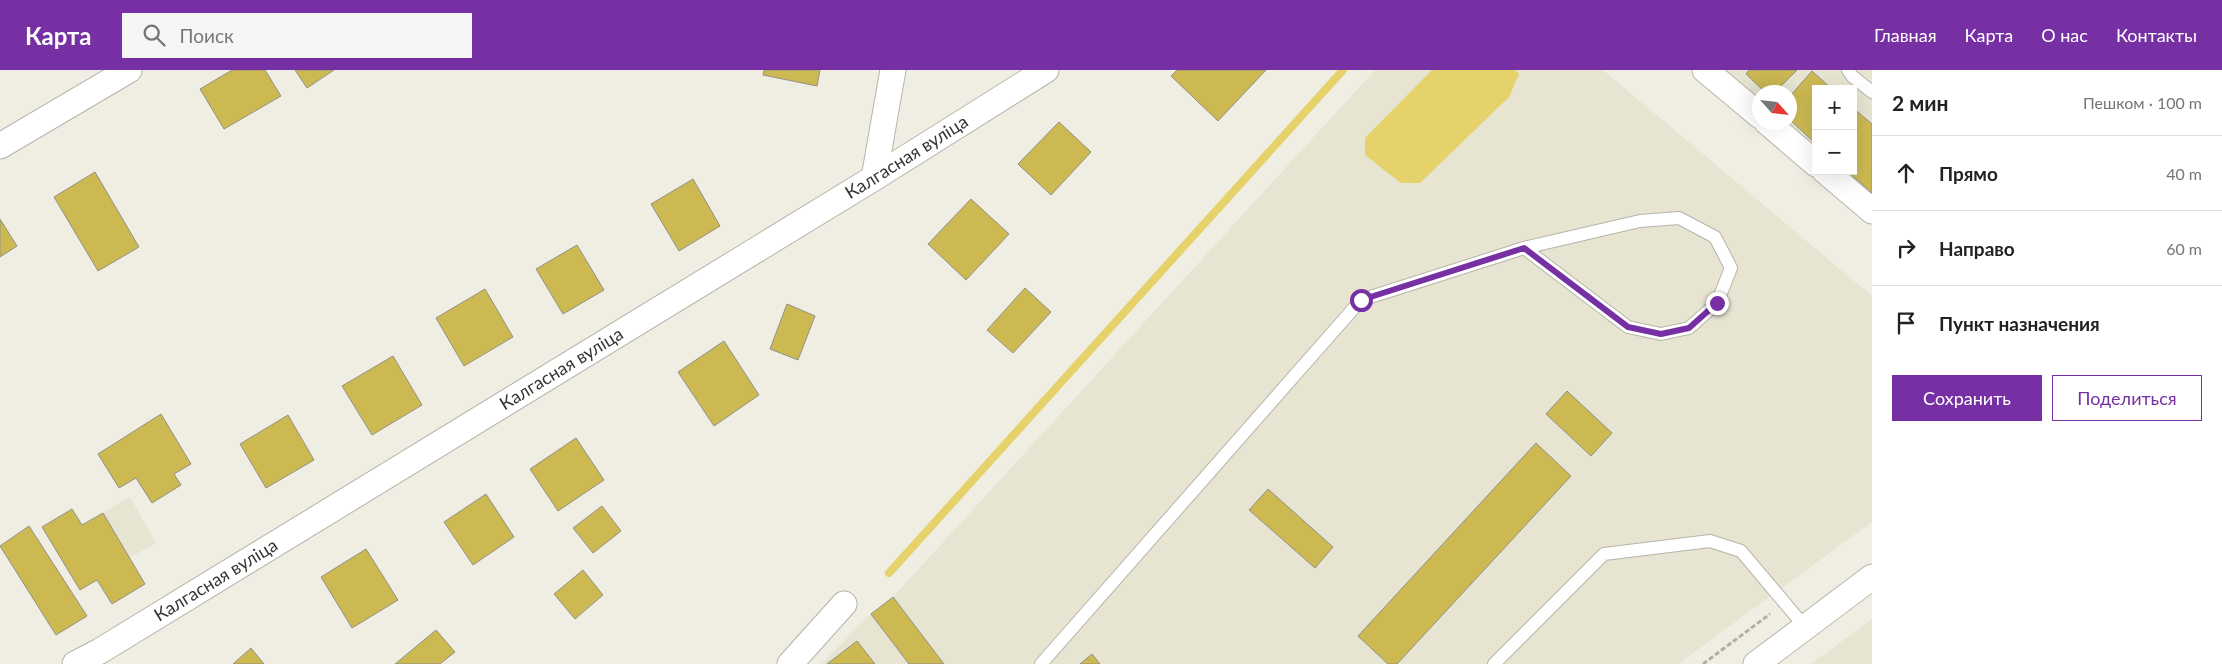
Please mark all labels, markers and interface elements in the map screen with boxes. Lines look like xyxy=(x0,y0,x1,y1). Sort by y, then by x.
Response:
search box xyxy=(122,13,472,58)
text: Карта xyxy=(25,21,92,50)
icon: search xyxy=(140,21,168,49)
text: Поиск xyxy=(180,24,234,47)
text: Главная xyxy=(1874,24,1937,46)
text: Карта xyxy=(1965,24,2013,46)
text: О нас xyxy=(2041,24,2088,46)
text: Контакты xyxy=(2116,24,2197,46)
north arrow xyxy=(1752,85,1797,130)
map controls xyxy=(1812,85,1857,175)
button: + xyxy=(1812,85,1857,130)
text: 2 мин xyxy=(1892,90,1949,115)
text: Пешком · 100 m xyxy=(2083,93,2202,112)
street label: Калгасная вуліца xyxy=(841,110,972,203)
button: − xyxy=(1812,130,1857,175)
icon: ahead xyxy=(1892,159,1920,187)
text: Прямо xyxy=(1939,162,1998,185)
text: 40 m xyxy=(2166,164,2202,183)
icon: right xyxy=(1892,234,1920,262)
text: Направо xyxy=(1939,237,2015,260)
text: 60 m xyxy=(2166,239,2202,258)
route start xyxy=(1350,289,1373,312)
route end xyxy=(1706,292,1729,315)
icon: arrive xyxy=(1892,309,1920,337)
text: Пункт назначения xyxy=(1939,312,2100,335)
street label: Калгасная вуліца xyxy=(495,322,627,414)
button: Сохранить xyxy=(1892,375,2042,421)
button: Поделиться xyxy=(2052,375,2202,421)
street label: Калгасная вуліца xyxy=(150,533,281,625)

